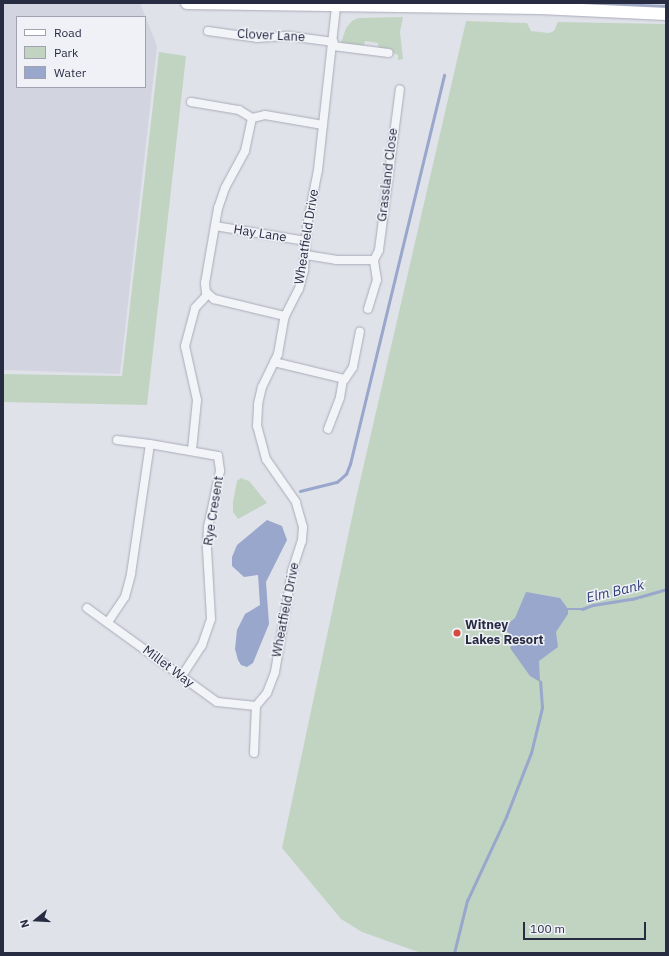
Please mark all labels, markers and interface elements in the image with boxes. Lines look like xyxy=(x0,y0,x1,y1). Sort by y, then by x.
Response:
legend xyxy=(16,16,146,88)
text: Road xyxy=(54,25,82,40)
street label: Clover Lane xyxy=(237,26,305,46)
text: Park xyxy=(54,45,78,60)
text: Water xyxy=(54,65,86,80)
street label: Grassland Close xyxy=(375,127,401,223)
street label: Wheatfield Drive xyxy=(292,188,322,286)
street label: Hay Lane xyxy=(232,222,288,246)
street label: Rye Cresent xyxy=(201,475,227,547)
street label: Wheatfield Drive xyxy=(269,561,303,659)
water label: Elm Bank xyxy=(584,576,646,606)
place label: Witney Lakes Resort xyxy=(465,618,543,649)
marker: Witney Lakes Resort xyxy=(452,628,462,638)
street label: Millet Way xyxy=(139,643,197,691)
north arrow xyxy=(16,900,56,940)
scale bar xyxy=(525,914,648,940)
text: N xyxy=(17,918,32,930)
text: 100 m xyxy=(530,921,565,936)

